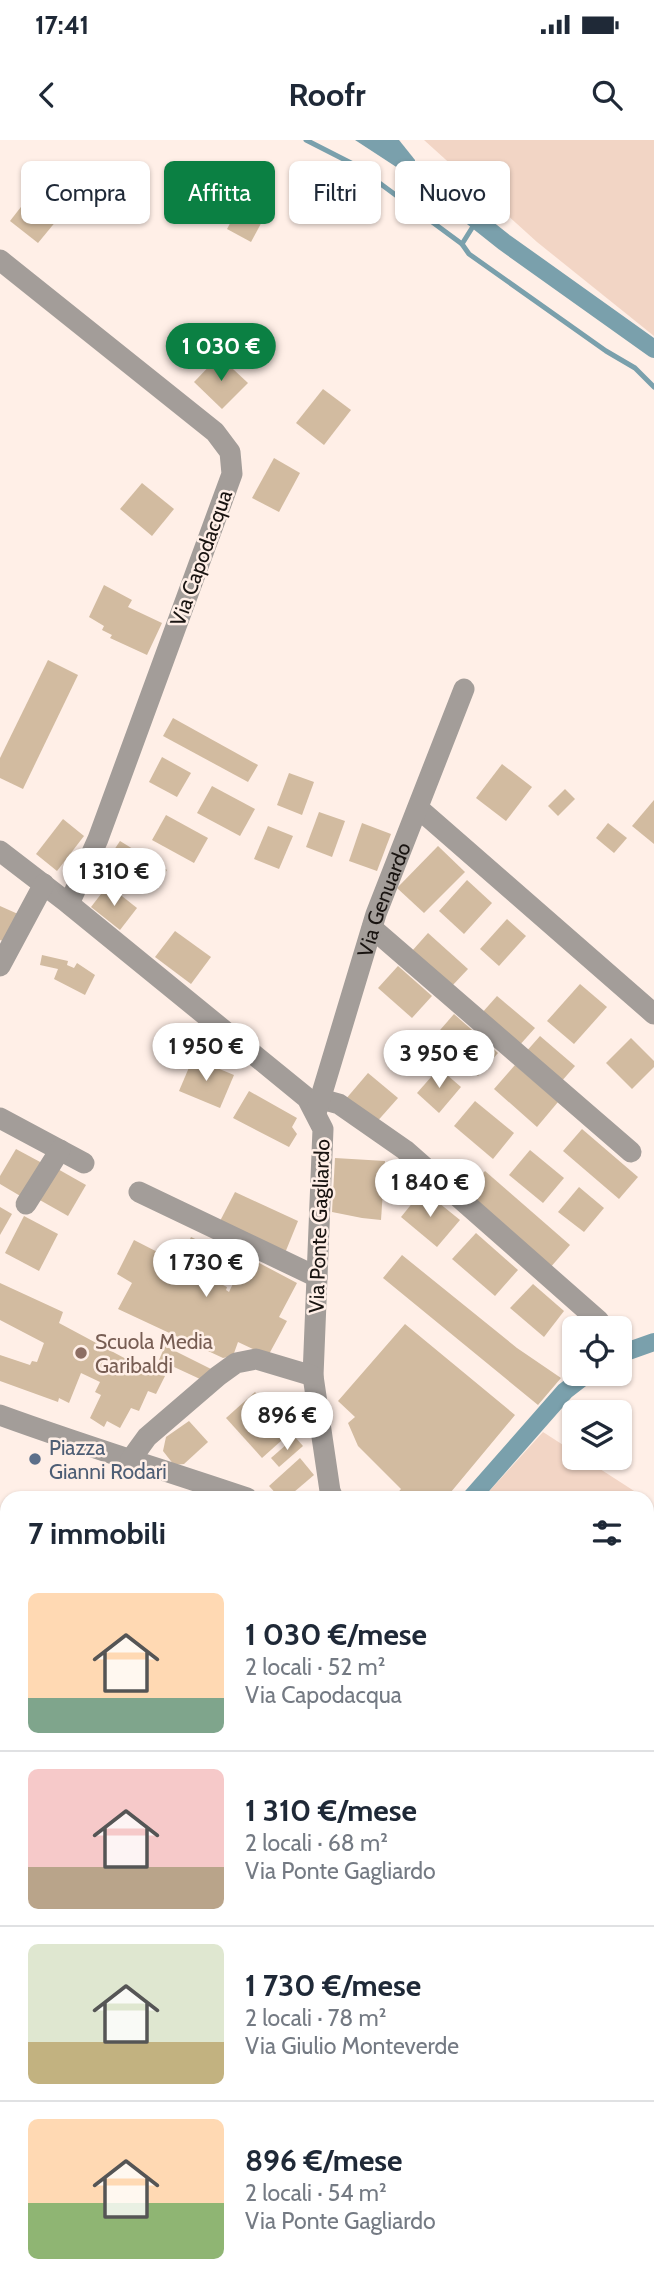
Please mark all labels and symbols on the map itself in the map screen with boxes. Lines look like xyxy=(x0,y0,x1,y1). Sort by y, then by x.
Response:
pin: 1 030 € xyxy=(156,324,286,383)
street label: Via Capodacqua xyxy=(165,486,237,630)
street label: Via Genuardo xyxy=(351,838,415,960)
pin: 1 310 € xyxy=(49,848,179,908)
pin: 1 950 € xyxy=(141,1024,271,1083)
pin: 3 950 € xyxy=(374,1030,504,1090)
street label: Via Ponte Gagliardo xyxy=(303,1139,335,1313)
pin: 1 840 € xyxy=(365,1160,495,1219)
pin: 1 730 € xyxy=(141,1240,271,1299)
place label: Scuola Media Garibaldi xyxy=(95,1329,213,1378)
marker: Scuola Media Garibaldi xyxy=(73,1345,89,1361)
pin: 896 € xyxy=(238,1392,336,1452)
place label: Piazza Gianni Rodari xyxy=(49,1435,167,1484)
marker: Piazza Gianni Rodari xyxy=(27,1451,43,1467)

